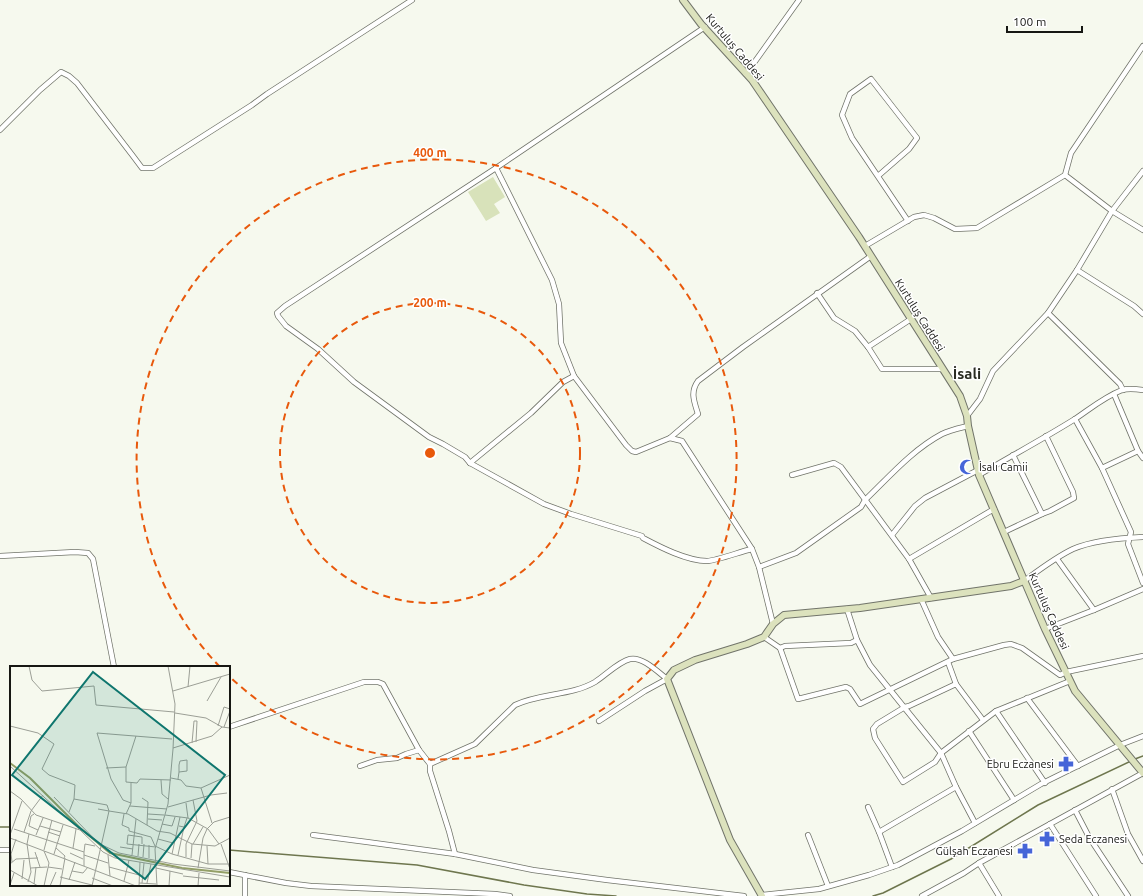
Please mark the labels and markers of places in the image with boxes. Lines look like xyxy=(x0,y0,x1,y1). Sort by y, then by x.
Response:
centre of rings xyxy=(423,446,437,460)
mosque icon: İsalı Camii xyxy=(958,458,976,476)
place label: İsalı Camii xyxy=(979,461,1028,473)
pharmacy icon: Ebru Eczanesi xyxy=(1057,755,1075,773)
place label: Ebru Eczanesi xyxy=(987,758,1054,770)
pharmacy icon: Seda Eczanesi xyxy=(1038,830,1056,848)
place label: Seda Eczanesi xyxy=(1059,833,1127,845)
pharmacy icon: Gülşah Eczanesi xyxy=(1016,842,1034,860)
place label: Gülşah Eczanesi xyxy=(936,845,1013,857)

